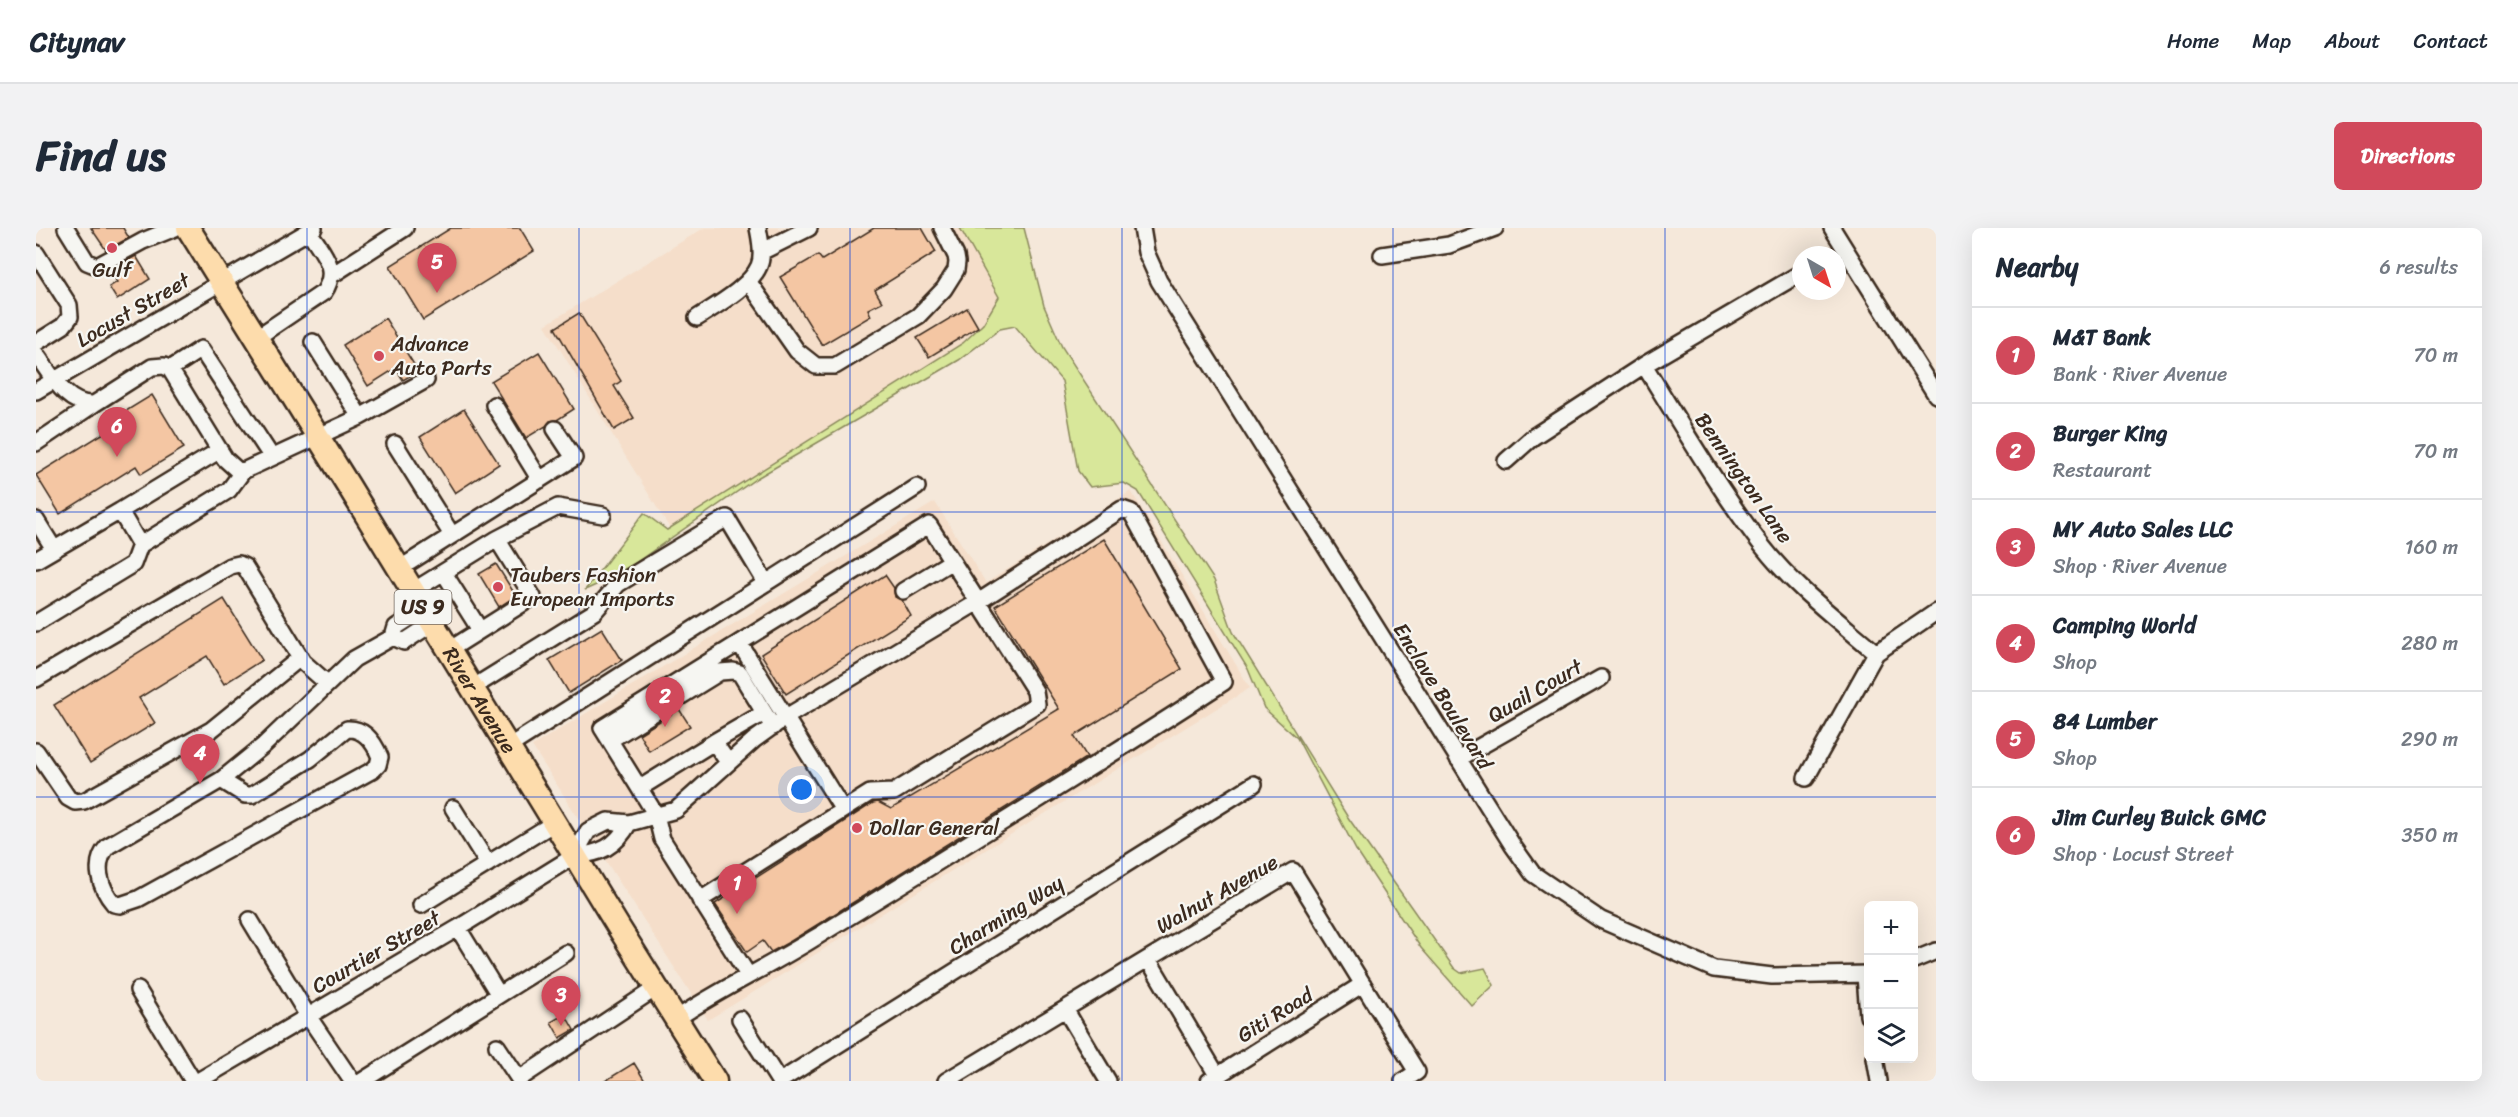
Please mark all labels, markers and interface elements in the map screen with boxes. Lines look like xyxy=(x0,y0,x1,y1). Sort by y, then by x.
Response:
text: Citynav xyxy=(30,17,124,66)
text: Home xyxy=(2167,22,2219,60)
text: Map xyxy=(2252,22,2291,60)
text: About xyxy=(2324,22,2381,60)
text: Contact xyxy=(2414,22,2488,60)
text: Find us xyxy=(36,119,166,193)
button: Directions xyxy=(2334,122,2482,190)
marker: Gulf xyxy=(105,241,119,255)
pin: 5 xyxy=(418,244,456,293)
text: Nearby xyxy=(1996,244,2078,290)
north arrow xyxy=(1792,246,1846,300)
text: 6 results xyxy=(2379,250,2458,285)
place label: Gulf xyxy=(92,251,135,289)
street label: Locust Street xyxy=(69,261,199,358)
text: M&T Bank xyxy=(2053,318,2151,357)
place label: Advance Auto Parts xyxy=(390,325,492,387)
text: 1 xyxy=(2011,338,2020,373)
text: 70 m xyxy=(2413,338,2458,373)
marker: Advance Auto Parts xyxy=(372,349,386,363)
text: Bank · River Avenue xyxy=(2053,357,2227,392)
street label: Bennington Lane xyxy=(1684,404,1804,552)
pin: 6 xyxy=(98,408,136,457)
text: Burger King xyxy=(2053,414,2167,453)
text: 2 xyxy=(2010,434,2021,469)
text: 70 m xyxy=(2413,434,2458,469)
text: Restaurant xyxy=(2053,453,2152,488)
text: MY Auto Sales LLC xyxy=(2053,510,2233,549)
text: 3 xyxy=(2010,530,2021,565)
text: 160 m xyxy=(2405,530,2458,565)
text: Shop · River Avenue xyxy=(2053,549,2227,584)
place label: Taubers Fashion European Imports xyxy=(510,556,675,618)
marker: Taubers Fashion European Imports xyxy=(491,580,505,594)
road number: US 9 xyxy=(394,590,452,624)
text: Camping World xyxy=(2053,606,2196,645)
street label: Enclave Boulevard xyxy=(1382,615,1505,779)
text: 4 xyxy=(2009,626,2022,661)
text: 280 m xyxy=(2401,626,2458,661)
street label: River Avenue xyxy=(432,639,527,762)
text: Shop xyxy=(2053,645,2097,680)
street label: Quail Court xyxy=(1480,648,1591,734)
pin: 2 xyxy=(646,678,684,727)
text: 84 Lumber xyxy=(2053,702,2157,741)
text: 5 xyxy=(2009,722,2022,757)
text: 290 m xyxy=(2401,722,2458,757)
pin: 4 xyxy=(180,734,220,784)
text: Shop xyxy=(2053,741,2097,776)
your location xyxy=(787,775,816,804)
text: Jim Curley Buick GMC xyxy=(2053,798,2266,837)
place label: Dollar General xyxy=(869,809,1000,847)
text: 6 xyxy=(2010,818,2021,853)
text: 350 m xyxy=(2402,818,2458,853)
marker: Dollar General xyxy=(850,821,864,835)
text: Shop · Locust Street xyxy=(2053,837,2233,872)
street label: Walnut Avenue xyxy=(1149,843,1286,945)
pin: 1 xyxy=(718,864,756,914)
street label: Charming Way xyxy=(941,864,1071,966)
street label: Courtier Street xyxy=(304,899,449,1004)
map controls xyxy=(1864,901,1918,1063)
button: + xyxy=(1864,901,1918,955)
button: − xyxy=(1864,955,1918,1009)
pin: 3 xyxy=(542,976,580,1026)
street label: Giti Road xyxy=(1229,976,1322,1053)
button: layers xyxy=(1864,1009,1918,1063)

